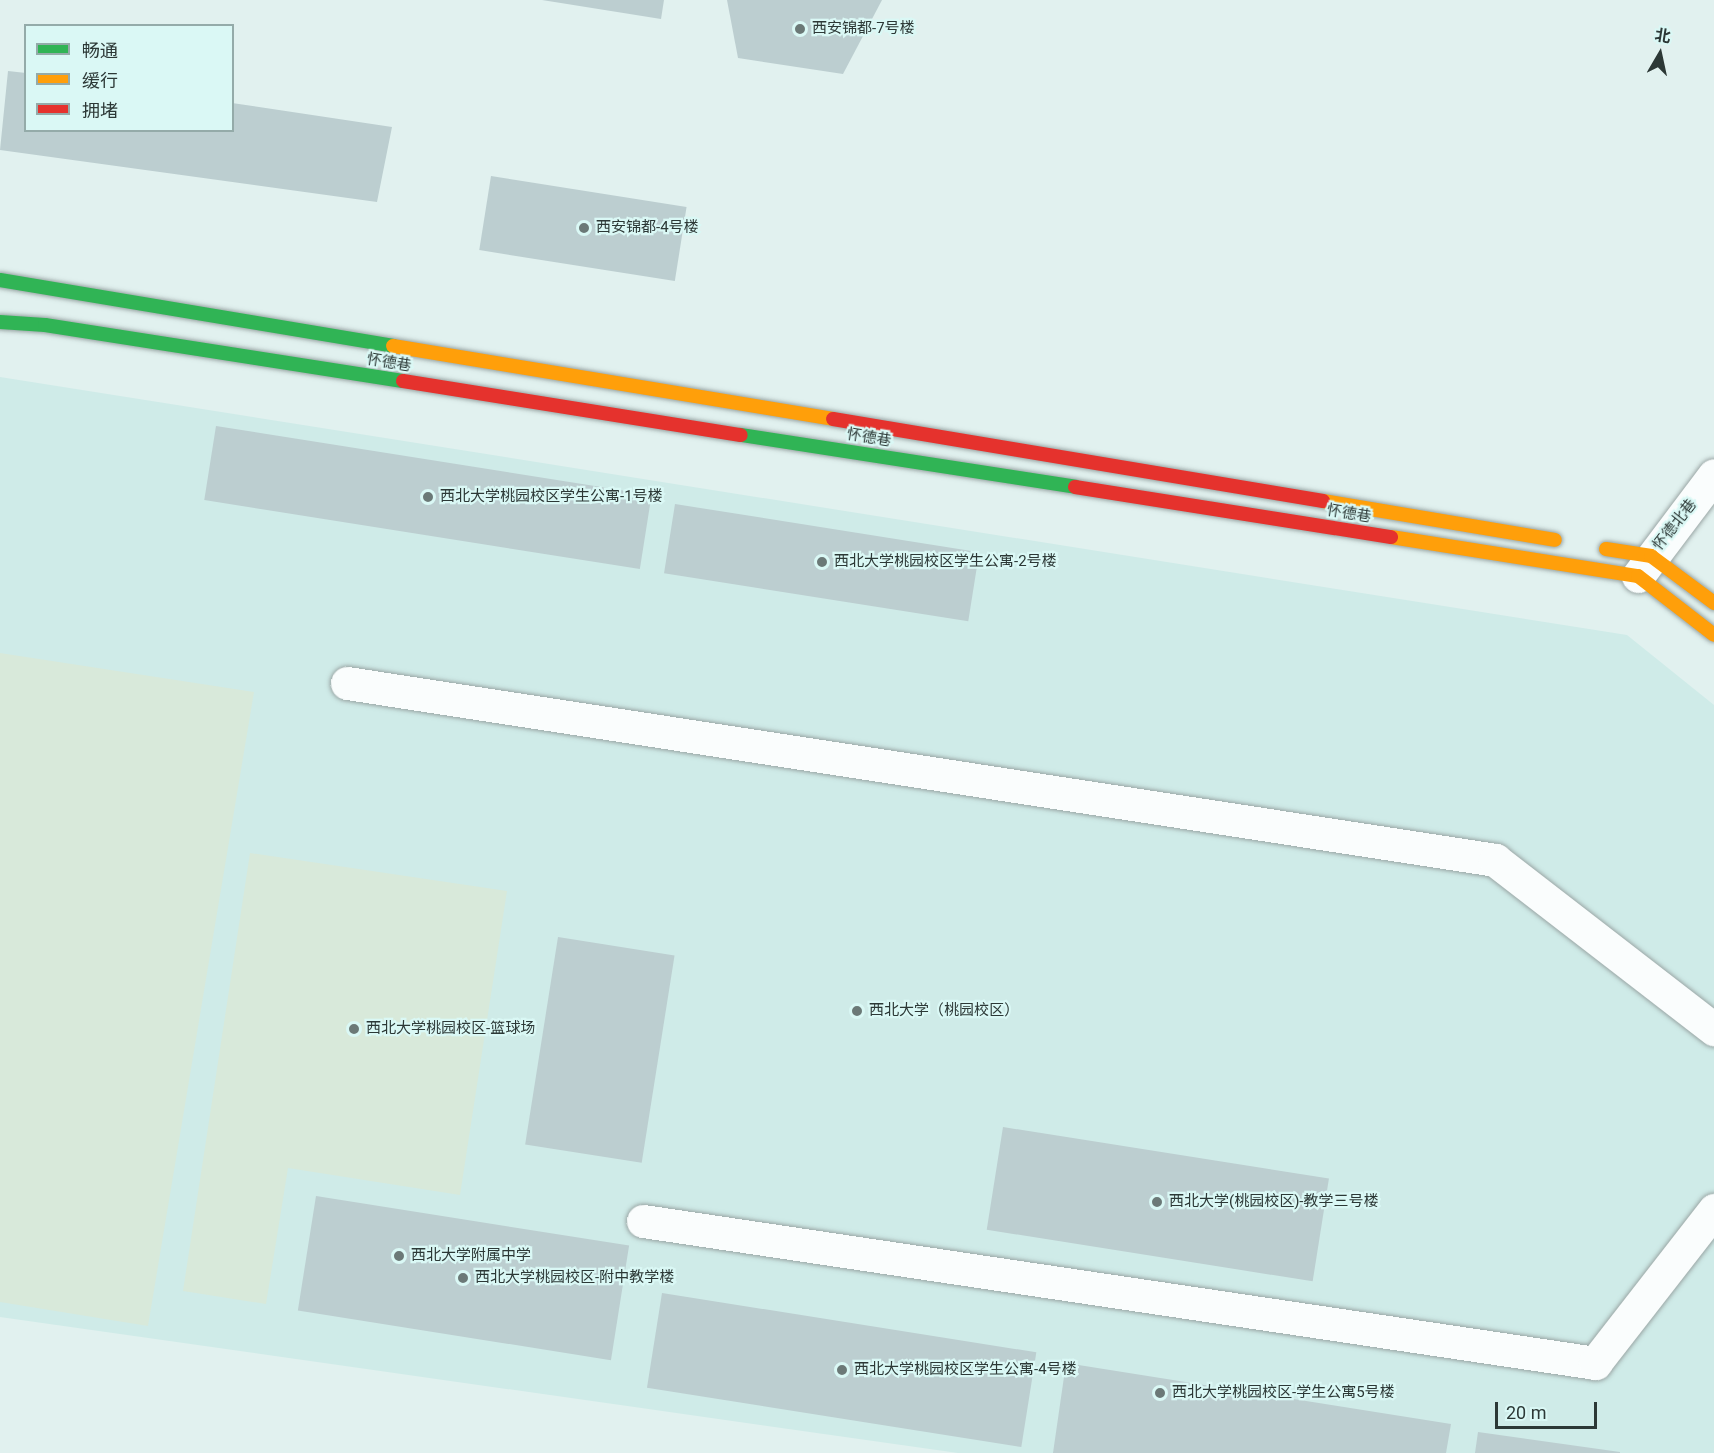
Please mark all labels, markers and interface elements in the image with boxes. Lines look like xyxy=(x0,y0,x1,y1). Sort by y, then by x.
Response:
place label: 西安锦都-7号楼 xyxy=(812,20,915,38)
marker: 西安锦都-7号楼 xyxy=(793,22,807,36)
legend xyxy=(24,24,234,132)
north arrow xyxy=(1630,24,1690,84)
text: 北 xyxy=(1653,25,1672,46)
text: 畅通 xyxy=(82,40,118,61)
text: 缓行 xyxy=(82,70,118,91)
text: 拥堵 xyxy=(82,100,118,121)
place label: 西安锦都-4号楼 xyxy=(596,219,699,237)
marker: 西安锦都-4号楼 xyxy=(577,221,591,235)
street label: 怀德巷 xyxy=(365,351,413,375)
street label: 怀德巷 xyxy=(845,426,893,450)
place label: 西北大学桃园校区学生公寓-1号楼 xyxy=(440,488,663,506)
marker: 西北大学桃园校区学生公寓-1号楼 xyxy=(421,490,435,504)
street label: 怀德北巷 xyxy=(1649,496,1701,554)
street label: 怀德巷 xyxy=(1325,502,1373,526)
place label: 西北大学桃园校区学生公寓-2号楼 xyxy=(834,553,1057,571)
marker: 西北大学桃园校区学生公寓-2号楼 xyxy=(815,555,829,569)
place label: 西北大学（桃园校区） xyxy=(869,1002,1019,1020)
marker: 西北大学（桃园校区） xyxy=(850,1004,864,1018)
place label: 西北大学桃园校区-篮球场 xyxy=(366,1020,535,1038)
marker: 西北大学桃园校区-篮球场 xyxy=(347,1022,361,1036)
place label: 西北大学(桃园校区)-教学三号楼 xyxy=(1169,1193,1379,1211)
marker: 西北大学(桃园校区)-教学三号楼 xyxy=(1150,1195,1164,1209)
place label: 西北大学附属中学 xyxy=(411,1247,531,1265)
marker: 西北大学附属中学 xyxy=(392,1249,406,1263)
place label: 西北大学桃园校区-附中教学楼 xyxy=(475,1269,674,1287)
marker: 西北大学桃园校区-附中教学楼 xyxy=(456,1271,470,1285)
place label: 西北大学桃园校区学生公寓-4号楼 xyxy=(854,1361,1077,1379)
marker: 西北大学桃园校区学生公寓-4号楼 xyxy=(835,1363,849,1377)
place label: 西北大学桃园校区-学生公寓5号楼 xyxy=(1172,1384,1395,1402)
marker: 西北大学桃园校区-学生公寓5号楼 xyxy=(1153,1386,1167,1400)
scale bar xyxy=(1498,1390,1600,1428)
text: 20 m xyxy=(1506,1402,1546,1423)

